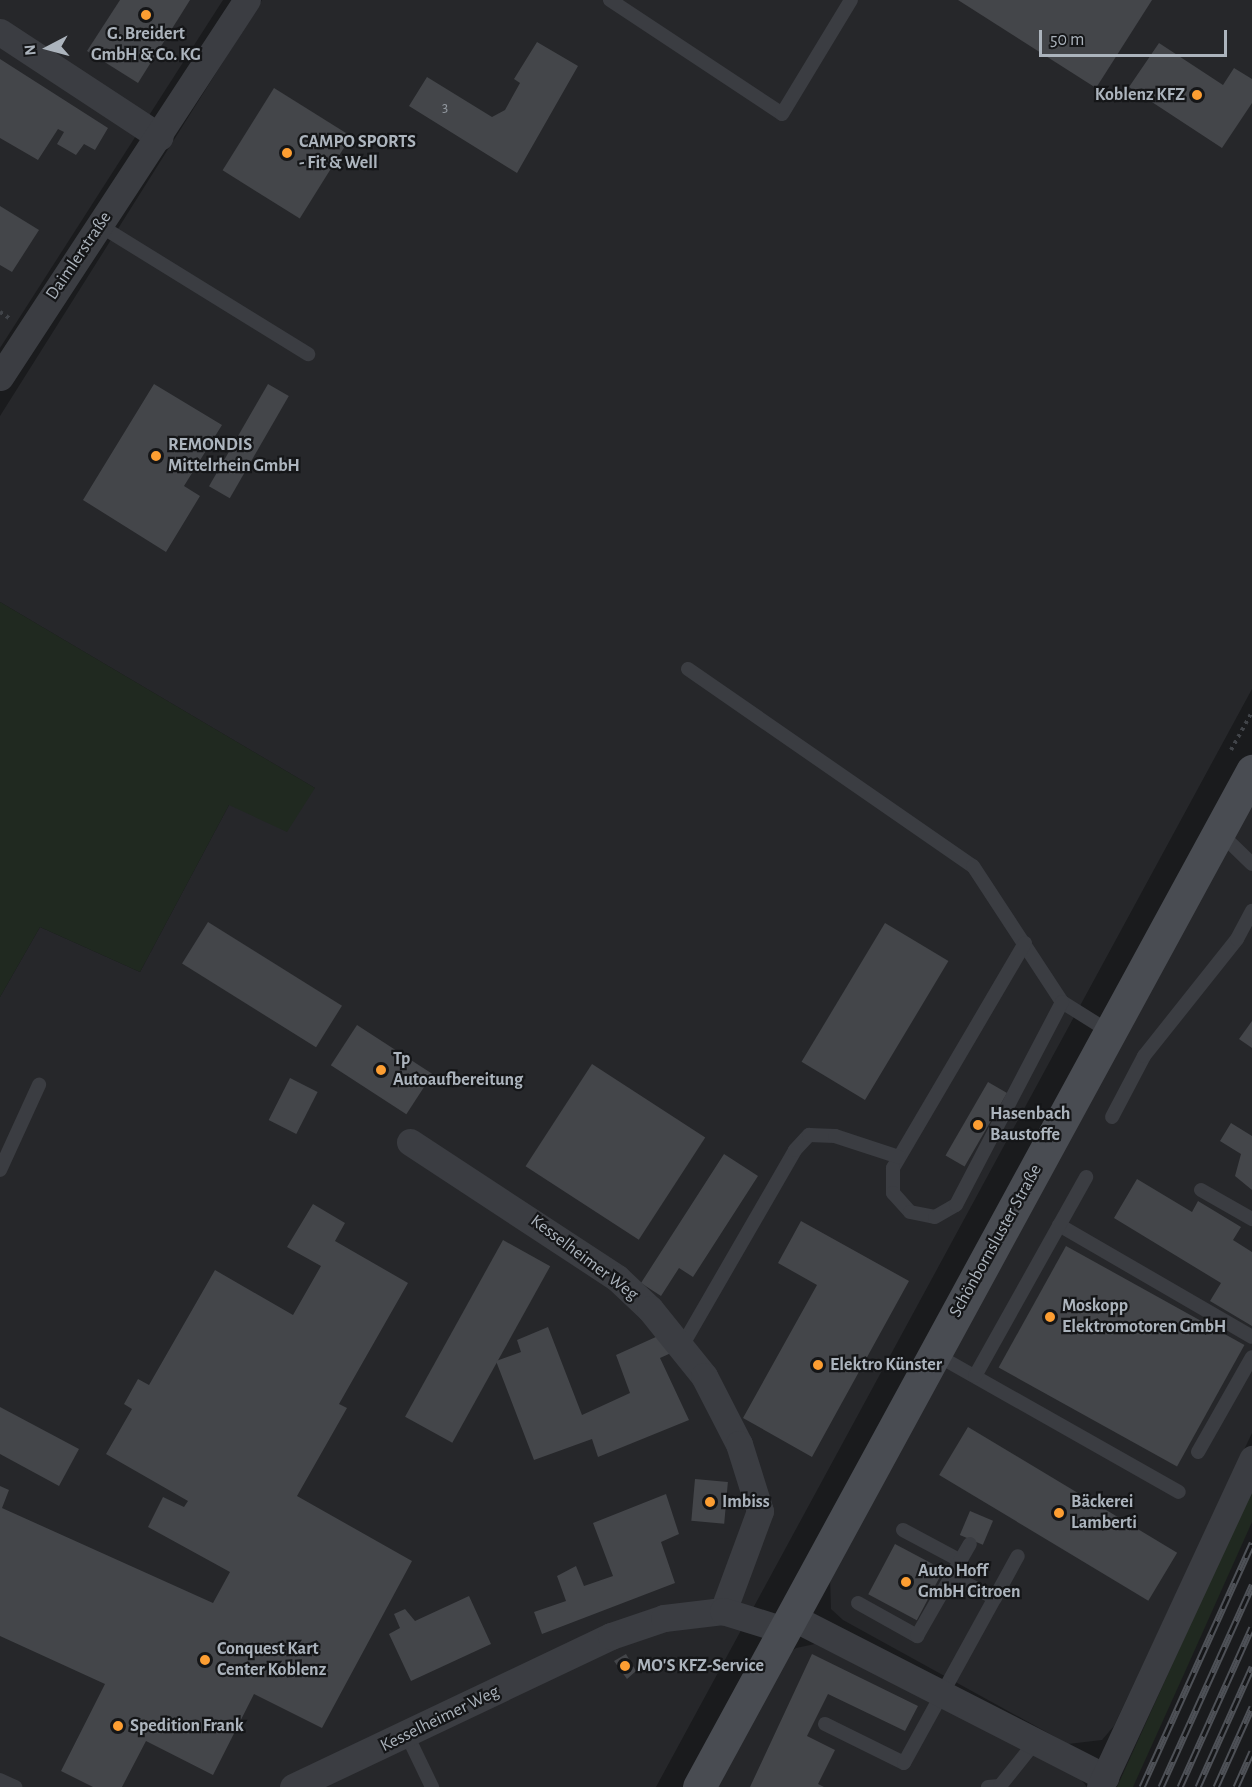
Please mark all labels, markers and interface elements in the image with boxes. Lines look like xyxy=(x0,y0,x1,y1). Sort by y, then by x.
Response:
marker: G. Breidert GmbH & Co. KG xyxy=(139,8,153,22)
north arrow xyxy=(18,18,78,78)
scale bar xyxy=(1042,18,1230,56)
place label: G. Breidert GmbH & Co. KG xyxy=(91,24,201,66)
text: 50 m xyxy=(1050,31,1084,49)
text: N xyxy=(22,44,39,56)
place label: Koblenz KFZ xyxy=(1095,84,1185,106)
marker: Koblenz KFZ xyxy=(1190,88,1204,102)
house number: 3 xyxy=(442,99,448,117)
place label: CAMPO SPORTS - Fit & Well xyxy=(299,132,416,174)
marker: CAMPO SPORTS - Fit & Well xyxy=(280,146,294,160)
street label: Daimlerstraße xyxy=(42,208,116,304)
place label: REMONDIS Mittelrhein GmbH xyxy=(168,435,300,478)
marker: REMONDIS Mittelrhein GmbH xyxy=(149,449,163,463)
place label: Tp Autoaufbereitung xyxy=(393,1049,523,1092)
marker: Tp Autoaufbereitung xyxy=(374,1063,388,1077)
place label: Hasenbach Baustoffe xyxy=(990,1104,1070,1146)
marker: Hasenbach Baustoffe xyxy=(971,1118,985,1132)
street label: Schönbornsluster Straße xyxy=(945,1161,1047,1321)
street label: Kesselheimer Weg xyxy=(526,1210,642,1306)
place label: Moskopp Elektromotoren GmbH xyxy=(1062,1296,1226,1338)
marker: Moskopp Elektromotoren GmbH xyxy=(1043,1310,1057,1324)
place label: Elektro Künster xyxy=(830,1354,942,1376)
marker: Elektro Künster xyxy=(811,1358,825,1372)
place label: Imbiss xyxy=(722,1491,770,1513)
place label: Bäckerei Lamberti xyxy=(1071,1492,1137,1534)
marker: Imbiss xyxy=(703,1495,717,1509)
marker: Bäckerei Lamberti xyxy=(1052,1506,1066,1520)
place label: Auto Hoff GmbH Citroen xyxy=(918,1561,1020,1604)
marker: Auto Hoff GmbH Citroen xyxy=(899,1575,913,1589)
place label: Conquest Kart Center Koblenz xyxy=(217,1639,326,1682)
marker: Conquest Kart Center Koblenz xyxy=(198,1653,212,1667)
place label: MO'S KFZ-Service xyxy=(637,1655,764,1677)
marker: MO'S KFZ-Service xyxy=(618,1659,632,1673)
street label: Kesselheimer Weg xyxy=(377,1681,503,1757)
place label: Spedition Frank xyxy=(130,1715,244,1737)
marker: Spedition Frank xyxy=(111,1719,125,1733)

